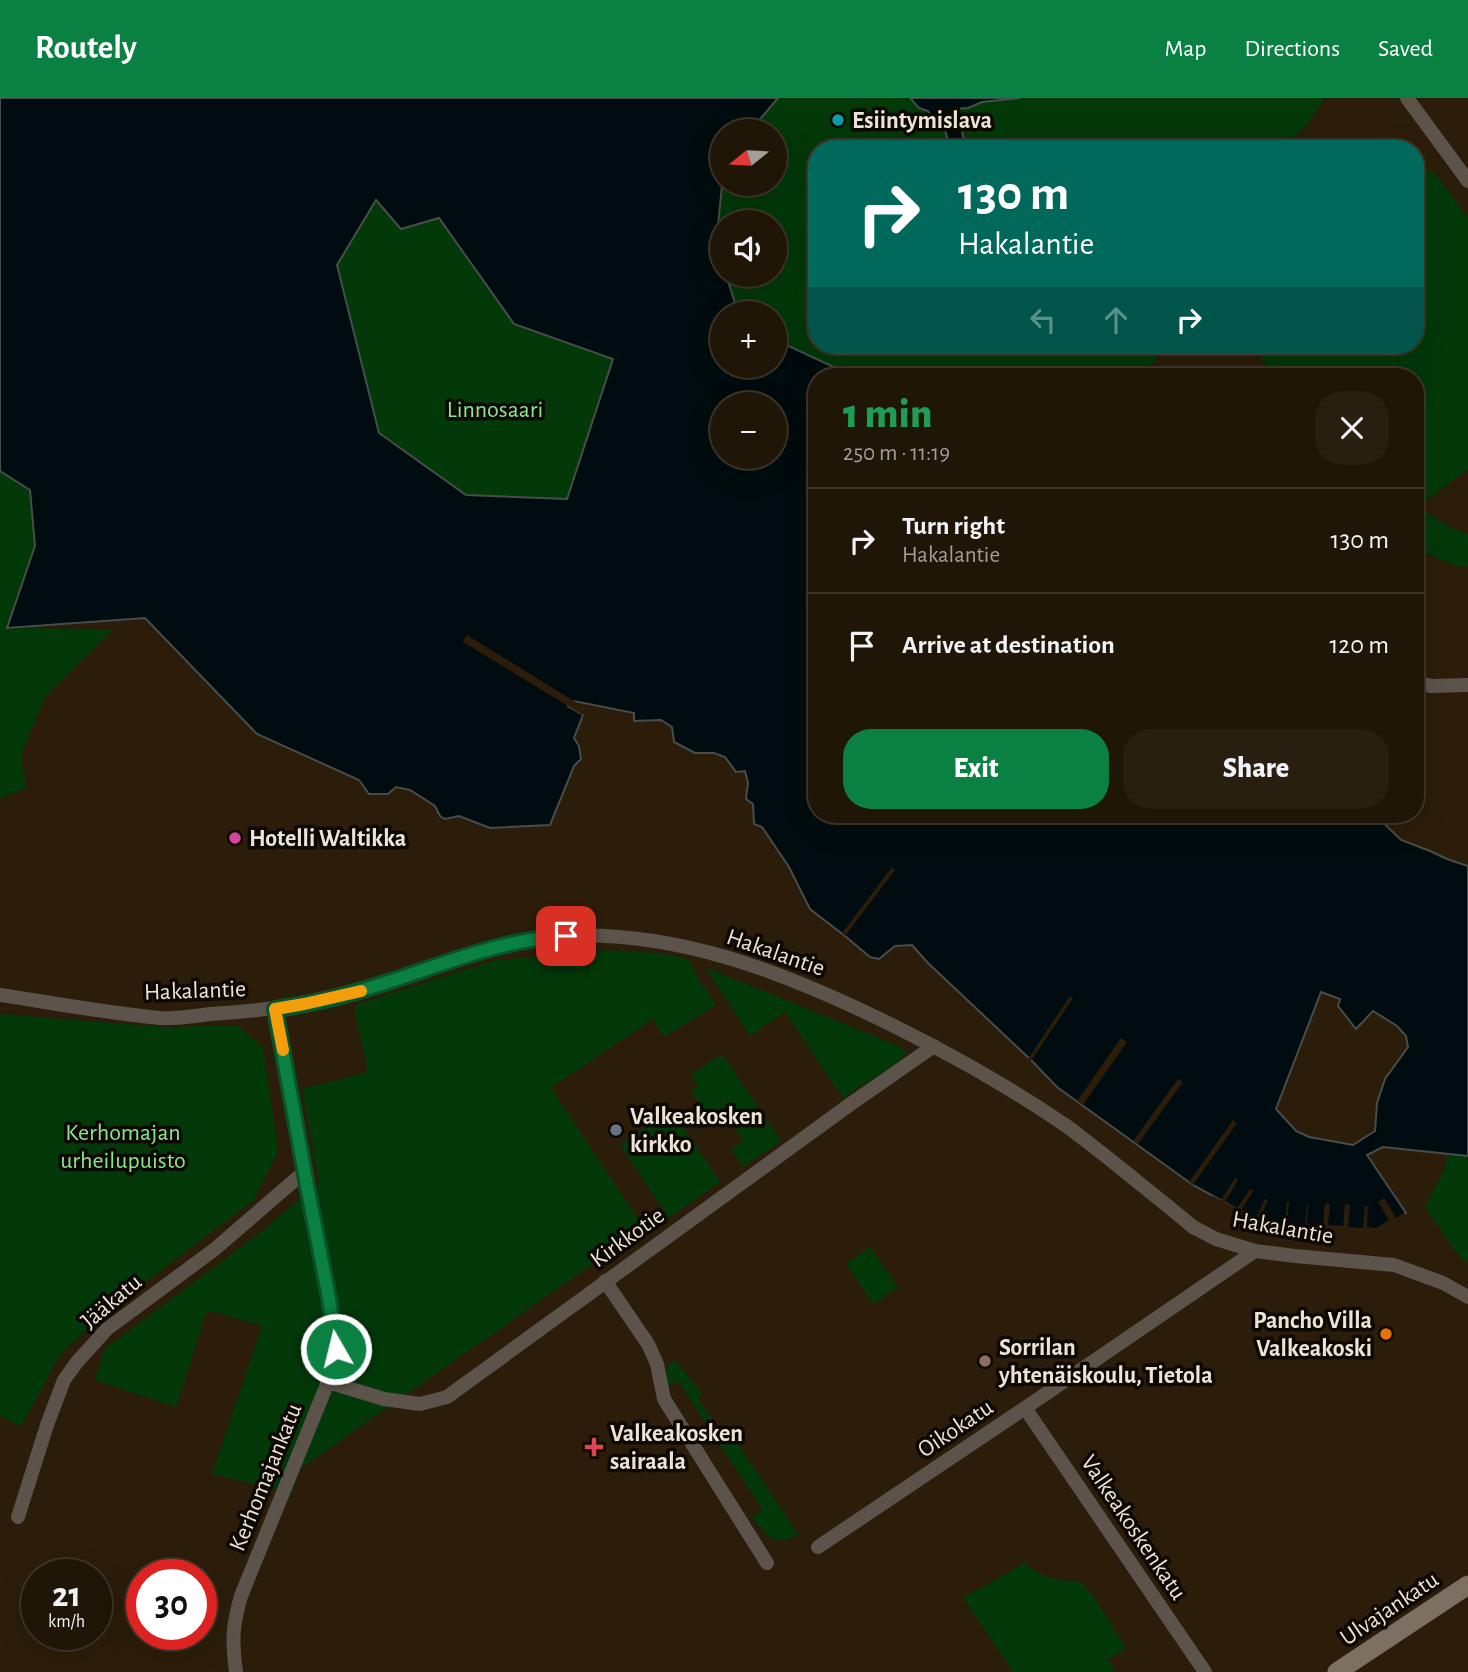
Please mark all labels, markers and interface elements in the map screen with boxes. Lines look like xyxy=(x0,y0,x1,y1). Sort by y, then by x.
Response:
text: Routely xyxy=(35,32,137,65)
text: Map xyxy=(1164,37,1206,61)
text: Directions xyxy=(1244,37,1340,61)
text: Saved xyxy=(1378,37,1433,61)
place label: Esiintymislava xyxy=(852,109,992,133)
marker: Esiintymislava xyxy=(830,112,846,128)
north arrow xyxy=(710,119,788,196)
map controls xyxy=(710,119,787,469)
icon: right xyxy=(843,168,934,259)
text: 130 m xyxy=(958,170,1069,219)
button: sound xyxy=(710,210,787,287)
text: Hakalantie xyxy=(958,228,1094,260)
button: + xyxy=(710,301,787,378)
icon: left xyxy=(1024,301,1062,339)
icon: ahead xyxy=(1097,301,1135,339)
icon: right xyxy=(1170,301,1208,339)
button: close xyxy=(1315,391,1389,465)
button: − xyxy=(710,392,787,469)
text: 1 min xyxy=(843,393,932,435)
park label: Linnosaari xyxy=(447,398,543,422)
text: 250 m · 11:19 xyxy=(843,442,950,465)
text: Turn right xyxy=(902,513,1005,539)
icon: right xyxy=(843,522,881,560)
text: 130 m xyxy=(1331,527,1389,553)
text: Hakalantie xyxy=(902,544,1000,567)
icon: arrive xyxy=(843,627,881,665)
text: Arrive at destination xyxy=(902,632,1115,658)
text: 120 m xyxy=(1329,632,1389,658)
button: Exit xyxy=(843,729,1109,809)
button: Share xyxy=(1123,729,1389,809)
place label: Hotelli Waltikka xyxy=(249,827,406,851)
marker: Hotelli Waltikka xyxy=(227,830,243,846)
pin xyxy=(536,906,596,966)
icon: arrive xyxy=(547,917,585,955)
street label: Hakalantie xyxy=(723,925,828,981)
street label: Hakalantie xyxy=(144,977,247,1005)
place label: Valkeakosken kirkko xyxy=(630,1105,763,1157)
park label: Kerhomajan urheilupuisto xyxy=(60,1121,186,1173)
marker: Valkeakosken kirkko xyxy=(608,1122,624,1138)
street label: Kirkkotie xyxy=(586,1203,669,1272)
street label: Hakalantie xyxy=(1230,1207,1335,1249)
street label: Jääkatu xyxy=(77,1270,146,1334)
place label: Pancho Villa Valkeakoski xyxy=(1253,1309,1372,1361)
position arrow xyxy=(299,1312,373,1386)
marker: Pancho Villa Valkeakoski xyxy=(1378,1326,1394,1342)
place label: Sorrilan yhtenäiskoulu, Tietola xyxy=(998,1336,1213,1388)
marker: Sorrilan yhtenäiskoulu, Tietola xyxy=(977,1353,993,1369)
street label: Oikokatu xyxy=(914,1395,997,1462)
street label: Kerhomajankatu xyxy=(225,1400,306,1555)
place label: Valkeakosken sairaala xyxy=(610,1422,743,1474)
marker: Valkeakosken sairaala xyxy=(584,1437,604,1457)
street label: Valkeakoskenkatu xyxy=(1076,1451,1190,1604)
speed limit sign: 30 xyxy=(126,1559,217,1650)
street label: Ulvajankatu xyxy=(1336,1567,1443,1650)
text: 21 xyxy=(52,1578,81,1613)
text: km/h xyxy=(48,1613,85,1631)

